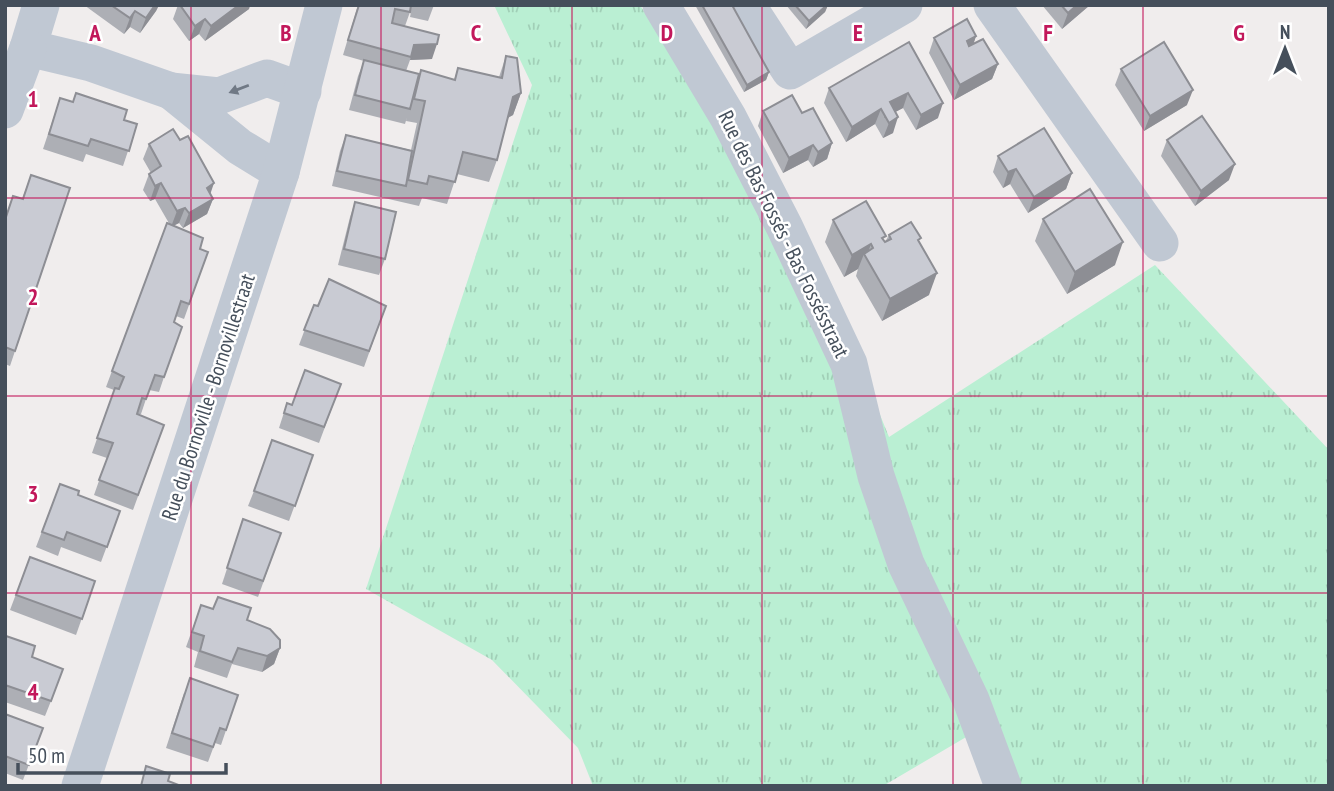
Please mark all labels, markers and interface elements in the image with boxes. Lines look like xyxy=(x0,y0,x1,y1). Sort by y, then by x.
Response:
north arrow xyxy=(1250,14,1320,84)
text: A xyxy=(88,18,101,47)
text: B xyxy=(280,18,292,47)
text: C xyxy=(471,18,482,47)
text: D xyxy=(661,18,673,47)
text: E xyxy=(853,18,863,47)
text: F xyxy=(1043,18,1053,47)
text: G xyxy=(1233,18,1245,47)
text: N xyxy=(1280,20,1290,44)
one-way arrow xyxy=(228,83,249,94)
text: 1 xyxy=(28,84,39,113)
street label: Rue des Bas Fossés - Bas Fossésstraat xyxy=(712,106,856,362)
street label: Rue du Bornoville - Bornovillestraat xyxy=(155,270,261,524)
text: 2 xyxy=(28,282,39,311)
text: 3 xyxy=(28,479,39,508)
text: 4 xyxy=(28,677,39,706)
scale bar xyxy=(18,732,226,776)
text: 50 m xyxy=(28,742,65,769)

